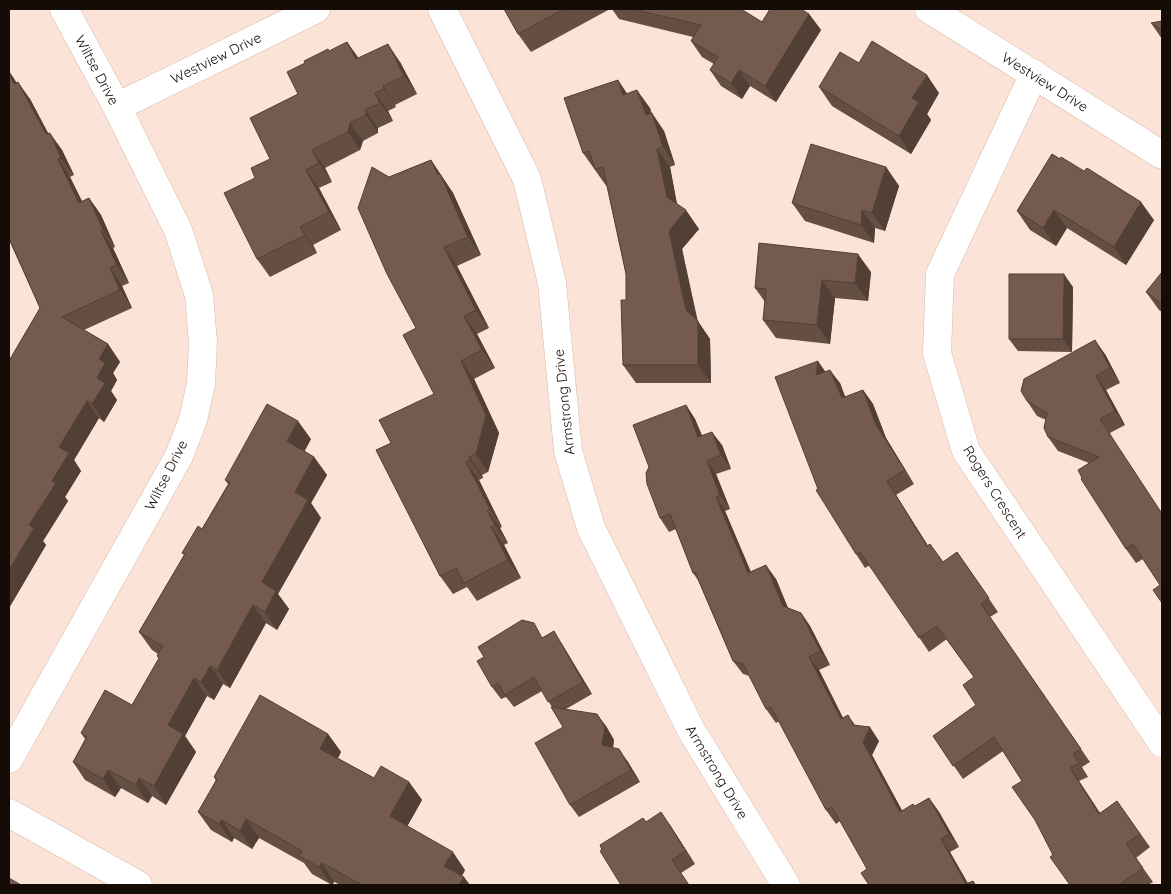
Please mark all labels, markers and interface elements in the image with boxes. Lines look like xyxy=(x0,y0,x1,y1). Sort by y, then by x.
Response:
street label: Westview Drive xyxy=(168,28,264,88)
street label: Wiltse Drive xyxy=(71,32,123,108)
street label: Westview Drive xyxy=(998,48,1092,116)
street label: Armstrong Drive xyxy=(549,348,579,456)
street label: Wiltse Drive xyxy=(141,437,191,513)
street label: Rogers Crescent xyxy=(959,442,1031,542)
street label: Armstrong Drive xyxy=(682,722,752,822)

